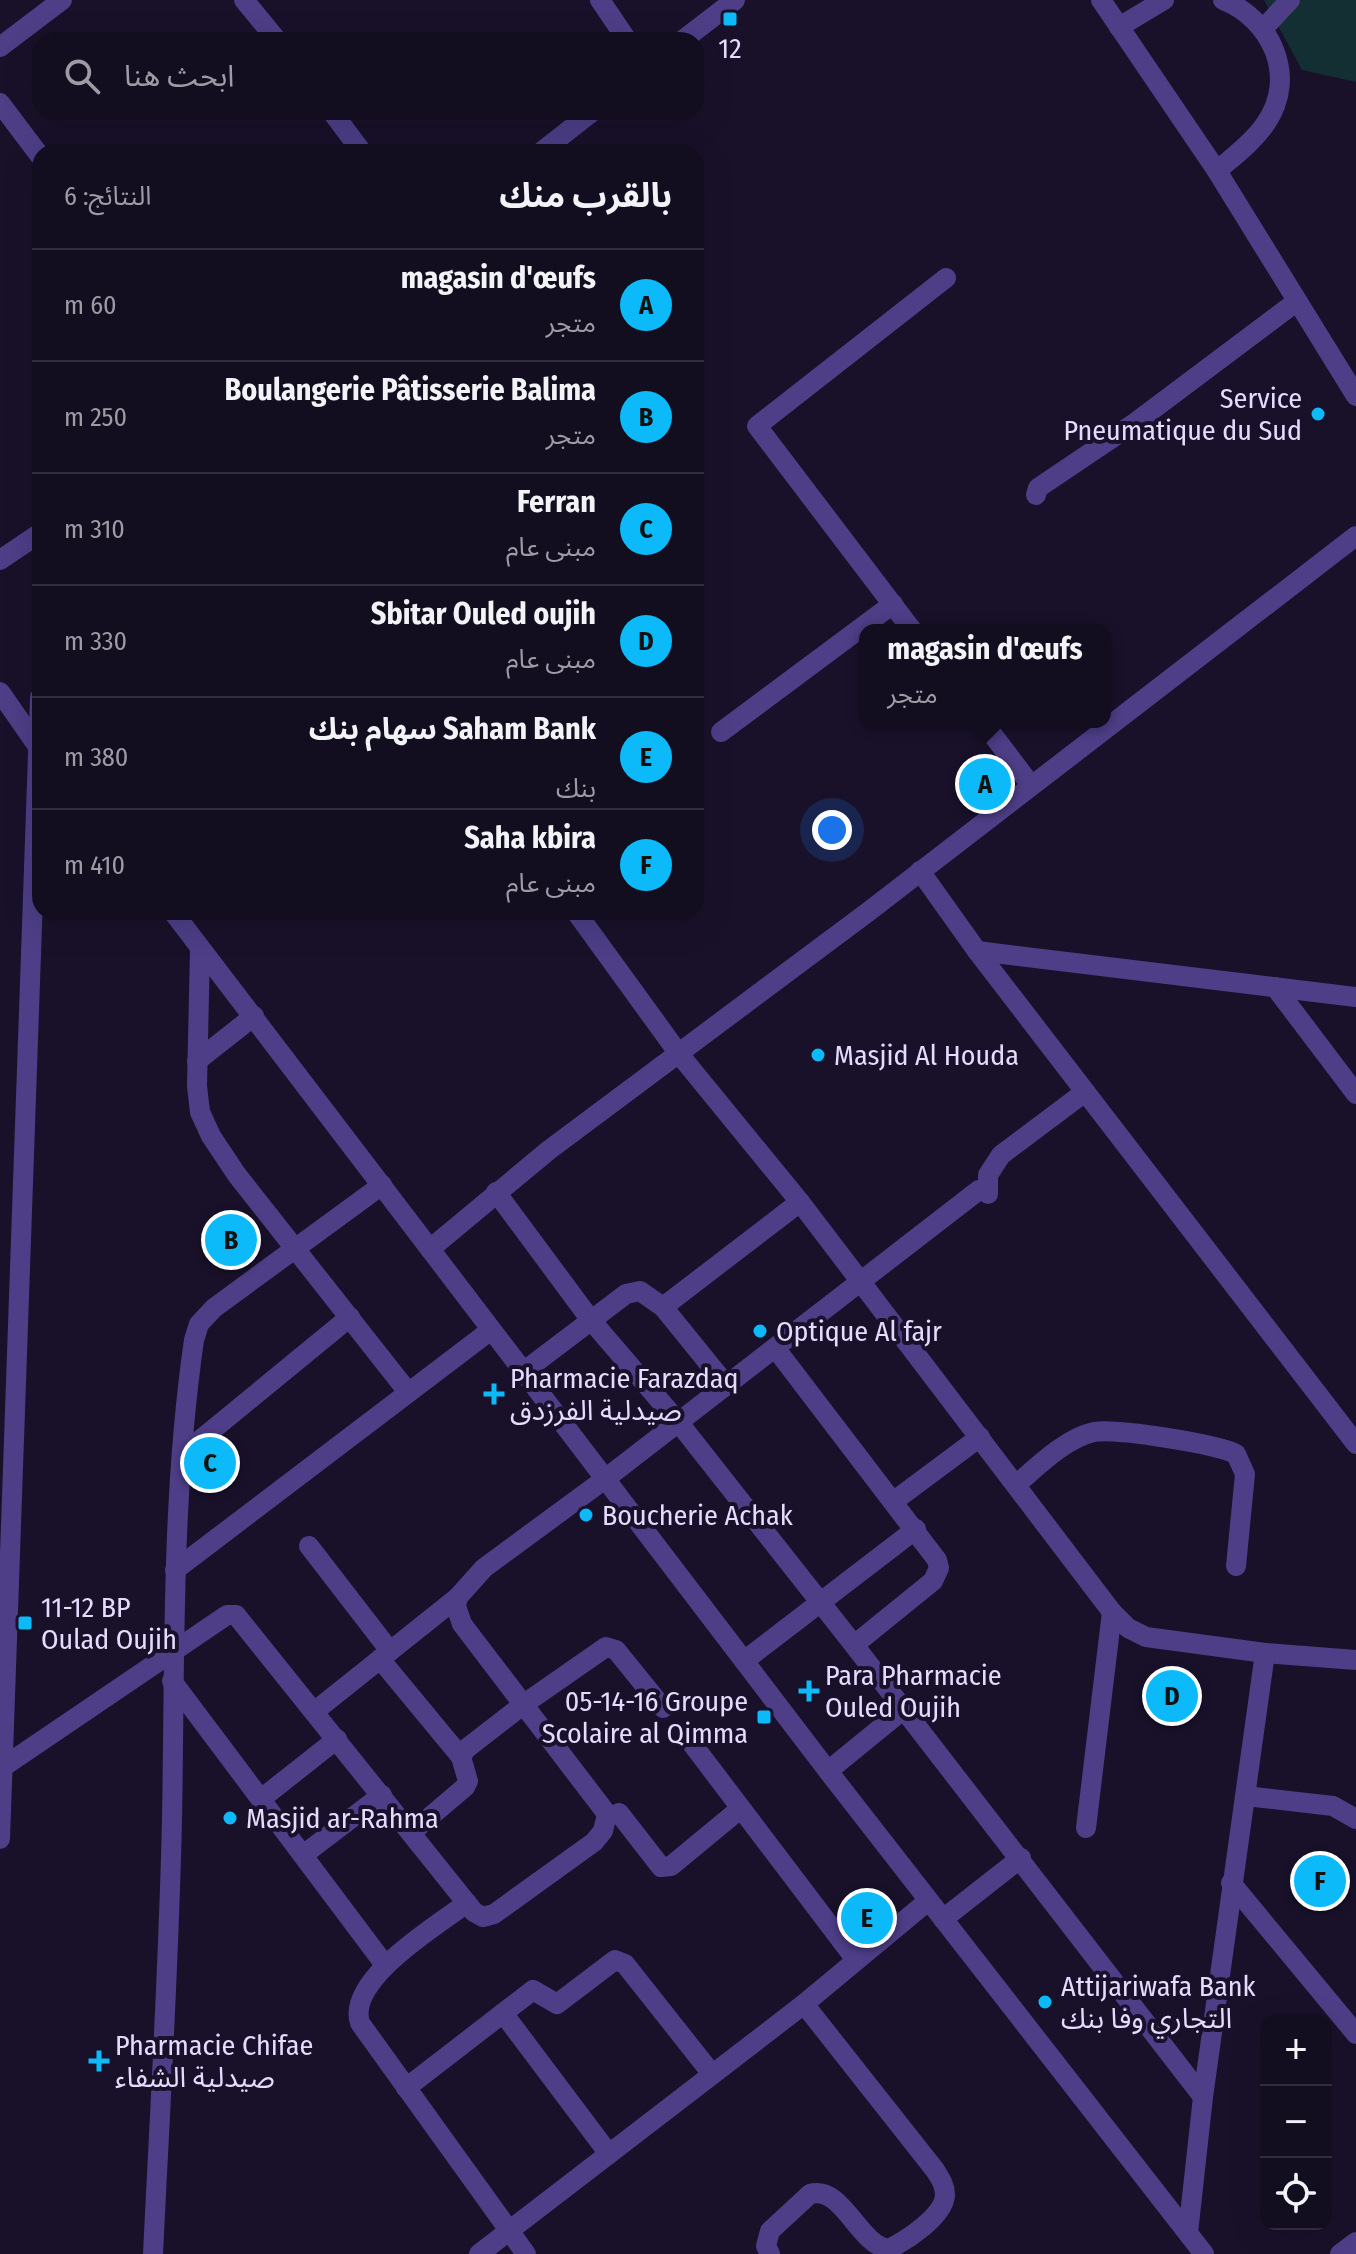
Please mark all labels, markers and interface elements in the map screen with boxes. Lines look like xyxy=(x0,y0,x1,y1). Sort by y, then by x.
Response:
marker: 12 xyxy=(721,10,739,28)
search box xyxy=(32,32,704,120)
place label: 12 xyxy=(718,32,742,65)
icon: search xyxy=(60,54,104,98)
text: ابحث هنا xyxy=(124,58,234,94)
text: بالقرب منك xyxy=(499,175,672,216)
text: النتائج: 6 xyxy=(64,181,152,212)
text: magasin d'œufs xyxy=(401,260,596,296)
text: 60 m xyxy=(64,290,117,321)
text: A xyxy=(639,290,653,321)
text: متجر xyxy=(546,308,596,339)
text: Boulangerie Pâtisserie Balima xyxy=(225,372,596,408)
place label: Service Pneumatique du Sud xyxy=(1063,382,1302,447)
text: 250 m xyxy=(64,402,127,433)
text: B xyxy=(639,402,653,433)
marker: Service Pneumatique du Sud xyxy=(1309,405,1327,423)
text: متجر xyxy=(546,420,596,451)
text: Ferran xyxy=(517,484,596,520)
text: 310 m xyxy=(64,514,125,545)
text: C xyxy=(639,514,653,545)
text: مبنى عام xyxy=(506,532,596,563)
text: Sbitar Ouled oujih xyxy=(371,596,596,632)
popup xyxy=(859,624,1111,728)
text: 330 m xyxy=(64,626,127,657)
text: D xyxy=(638,626,654,657)
text: magasin d'œufs xyxy=(887,631,1083,667)
text: مبنى عام xyxy=(506,644,596,675)
text: متجر xyxy=(887,679,938,710)
text: Saham Bank سهام بنك xyxy=(309,711,596,747)
text: 380 m xyxy=(64,742,128,773)
text: E xyxy=(640,742,652,773)
pin: A xyxy=(959,754,1011,814)
text: بنك xyxy=(556,773,596,804)
your location xyxy=(812,810,852,850)
text: Saha kbira xyxy=(464,820,596,856)
text: 410 m xyxy=(64,850,125,881)
text: F xyxy=(640,850,652,881)
text: مبنى عام xyxy=(506,868,596,899)
place label: Masjid Al Houda xyxy=(834,1039,1019,1072)
marker: Masjid Al Houda xyxy=(809,1046,827,1064)
pin: B xyxy=(205,1210,257,1270)
place label: Optique Al fajr xyxy=(776,1315,942,1348)
marker: Optique Al fajr xyxy=(751,1322,769,1340)
place label: Pharmacie Farazdaq صيدلية الفرزدق xyxy=(510,1362,739,1427)
marker: Pharmacie Farazdaq صيدلية الفرزدق xyxy=(485,1385,503,1403)
pin: C xyxy=(184,1433,236,1493)
place label: Boucherie Achak xyxy=(602,1499,794,1532)
marker: Boucherie Achak xyxy=(577,1506,595,1524)
place label: 11-12 BP Oulad Oujih xyxy=(41,1591,177,1656)
marker: 11-12 BP Oulad Oujih xyxy=(16,1614,34,1632)
place label: Para Pharmacie Ouled Oujih xyxy=(825,1659,1002,1724)
pin: D xyxy=(1146,1666,1198,1726)
marker: Para Pharmacie Ouled Oujih xyxy=(800,1682,818,1700)
place label: 05-14-16 Groupe Scolaire al Qimma xyxy=(542,1685,748,1750)
marker: 05-14-16 Groupe Scolaire al Qimma xyxy=(755,1708,773,1726)
place label: Masjid ar-Rahma xyxy=(246,1802,439,1835)
marker: Masjid ar-Rahma xyxy=(221,1809,239,1827)
pin: F xyxy=(1294,1851,1346,1911)
pin: E xyxy=(841,1888,893,1948)
place label: Attijariwafa Bank التجاري وفا بنك xyxy=(1061,1970,1256,2039)
marker: Attijariwafa Bank التجاري وفا بنك xyxy=(1036,1993,1054,2011)
map controls xyxy=(1260,2014,1332,2230)
button: + xyxy=(1260,2014,1332,2086)
place label: Pharmacie Chifae صيدلية الشفاء xyxy=(115,2029,313,2094)
marker: Pharmacie Chifae صيدلية الشفاء xyxy=(90,2052,108,2070)
button: − xyxy=(1260,2086,1332,2158)
button: locate xyxy=(1260,2158,1332,2230)

